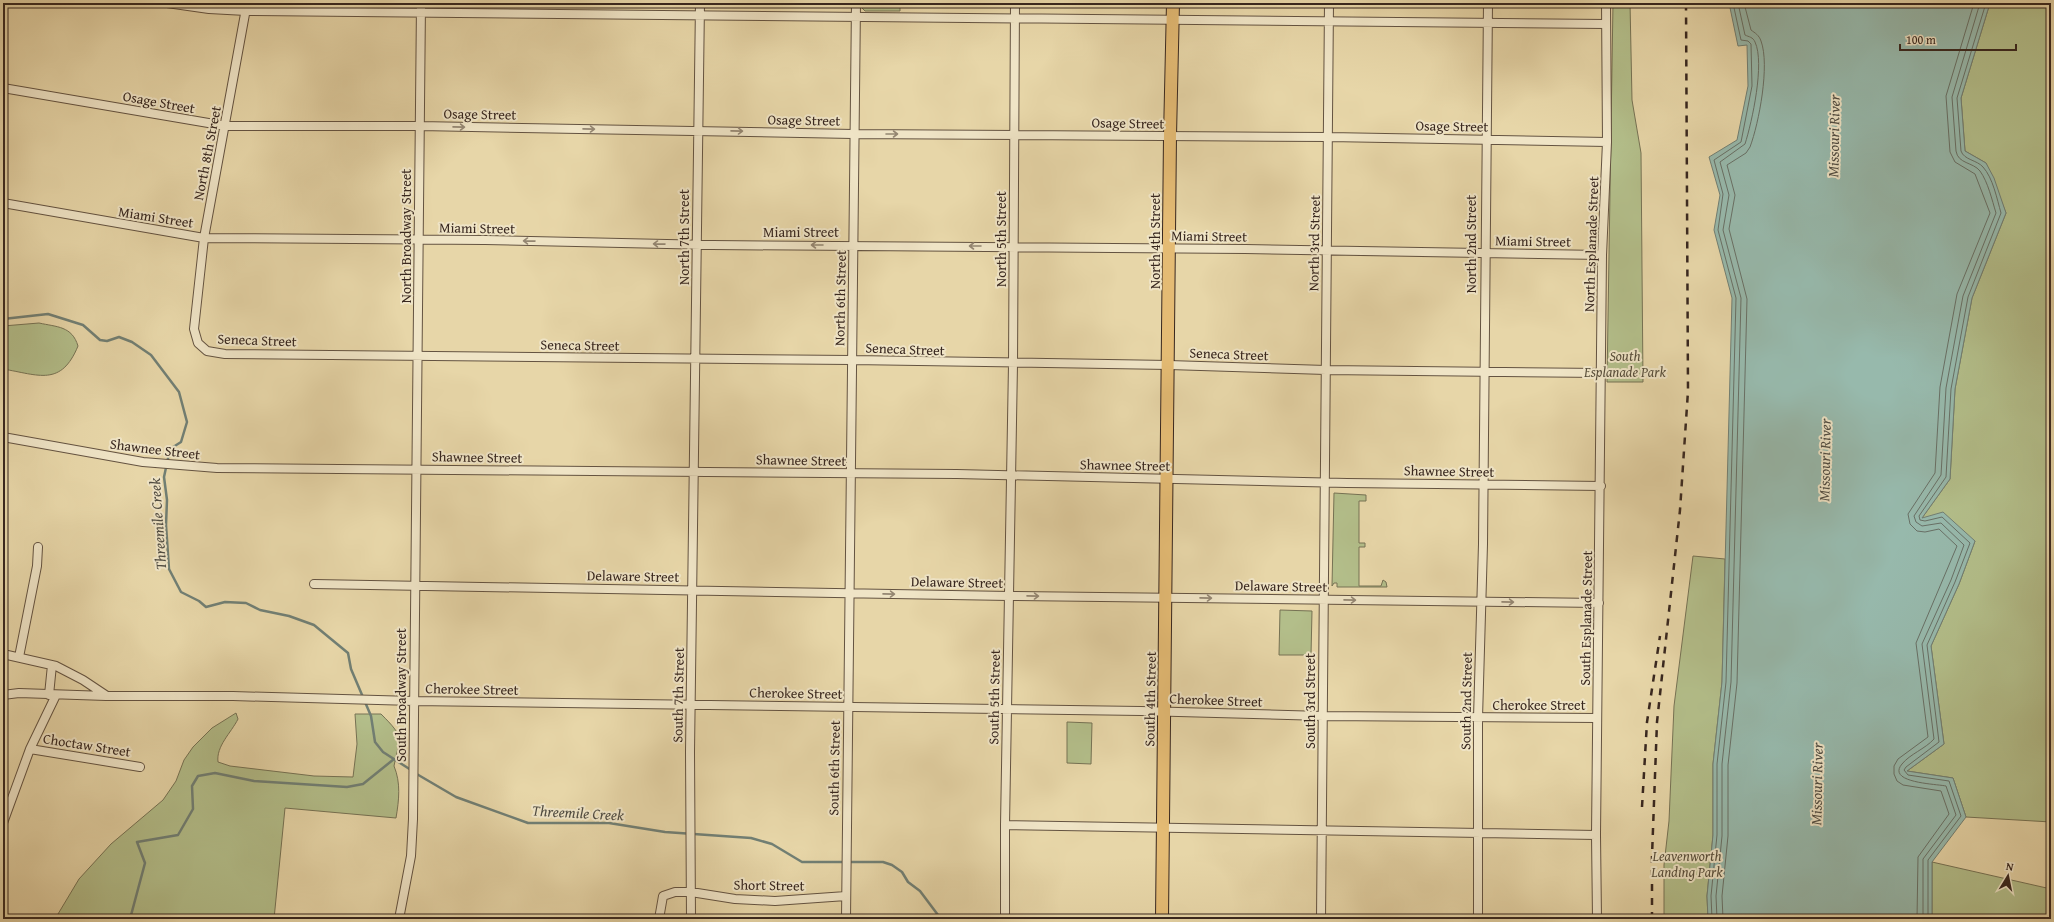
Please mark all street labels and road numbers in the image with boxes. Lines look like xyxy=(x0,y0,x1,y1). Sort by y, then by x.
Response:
street label: Osage Street xyxy=(121,86,197,118)
street label: Osage Street xyxy=(443,103,517,125)
street label: North 8th Street xyxy=(188,104,226,202)
street label: Osage Street xyxy=(767,109,841,131)
street label: Osage Street xyxy=(1091,112,1165,134)
street label: Osage Street xyxy=(1415,115,1489,137)
street label: North Broadway Street xyxy=(396,169,416,303)
street label: North Esplanade Street xyxy=(1579,176,1603,312)
street label: North 7th Street xyxy=(674,189,694,285)
street label: North 5th Street xyxy=(991,191,1011,287)
street label: North 4th Street xyxy=(1145,193,1165,289)
street label: North 3rd Street xyxy=(1303,195,1325,291)
street label: North 2nd Street xyxy=(1461,195,1481,293)
street label: Miami Street xyxy=(117,201,195,233)
street label: Miami Street xyxy=(439,217,515,239)
street label: Miami Street xyxy=(763,222,839,242)
street label: Miami Street xyxy=(1171,225,1247,247)
street label: Miami Street xyxy=(1495,230,1571,252)
street label: North 6th Street xyxy=(829,250,851,346)
street label: Seneca Street xyxy=(217,329,297,351)
street label: Seneca Street xyxy=(540,334,620,356)
street label: Seneca Street xyxy=(865,338,945,360)
street label: Seneca Street xyxy=(1189,343,1269,365)
street label: Shawnee Street xyxy=(109,434,201,464)
street label: Shawnee Street xyxy=(432,446,522,468)
street label: Shawnee Street xyxy=(756,449,846,471)
street label: Shawnee Street xyxy=(1080,454,1170,476)
street label: Shawnee Street xyxy=(1404,460,1494,482)
street label: South Esplanade Street xyxy=(1575,550,1597,686)
street label: Delaware Street xyxy=(587,565,679,587)
street label: Delaware Street xyxy=(911,571,1003,593)
street label: Delaware Street xyxy=(1235,575,1327,597)
street label: South Broadway Street xyxy=(391,628,411,762)
street label: South 7th Street xyxy=(667,647,689,743)
street label: South 5th Street xyxy=(983,649,1005,745)
street label: South 4th Street xyxy=(1139,651,1161,747)
street label: South 2nd Street xyxy=(1455,652,1477,750)
street label: South 3rd Street xyxy=(1300,653,1320,749)
street label: Cherokee Street xyxy=(425,678,519,700)
street label: Cherokee Street xyxy=(749,682,843,704)
street label: Cherokee Street xyxy=(1169,688,1263,712)
street label: Cherokee Street xyxy=(1492,695,1586,715)
street label: South 6th Street xyxy=(823,720,845,816)
street label: Choctaw Street xyxy=(42,728,132,762)
street label: Short Street xyxy=(733,874,805,896)

